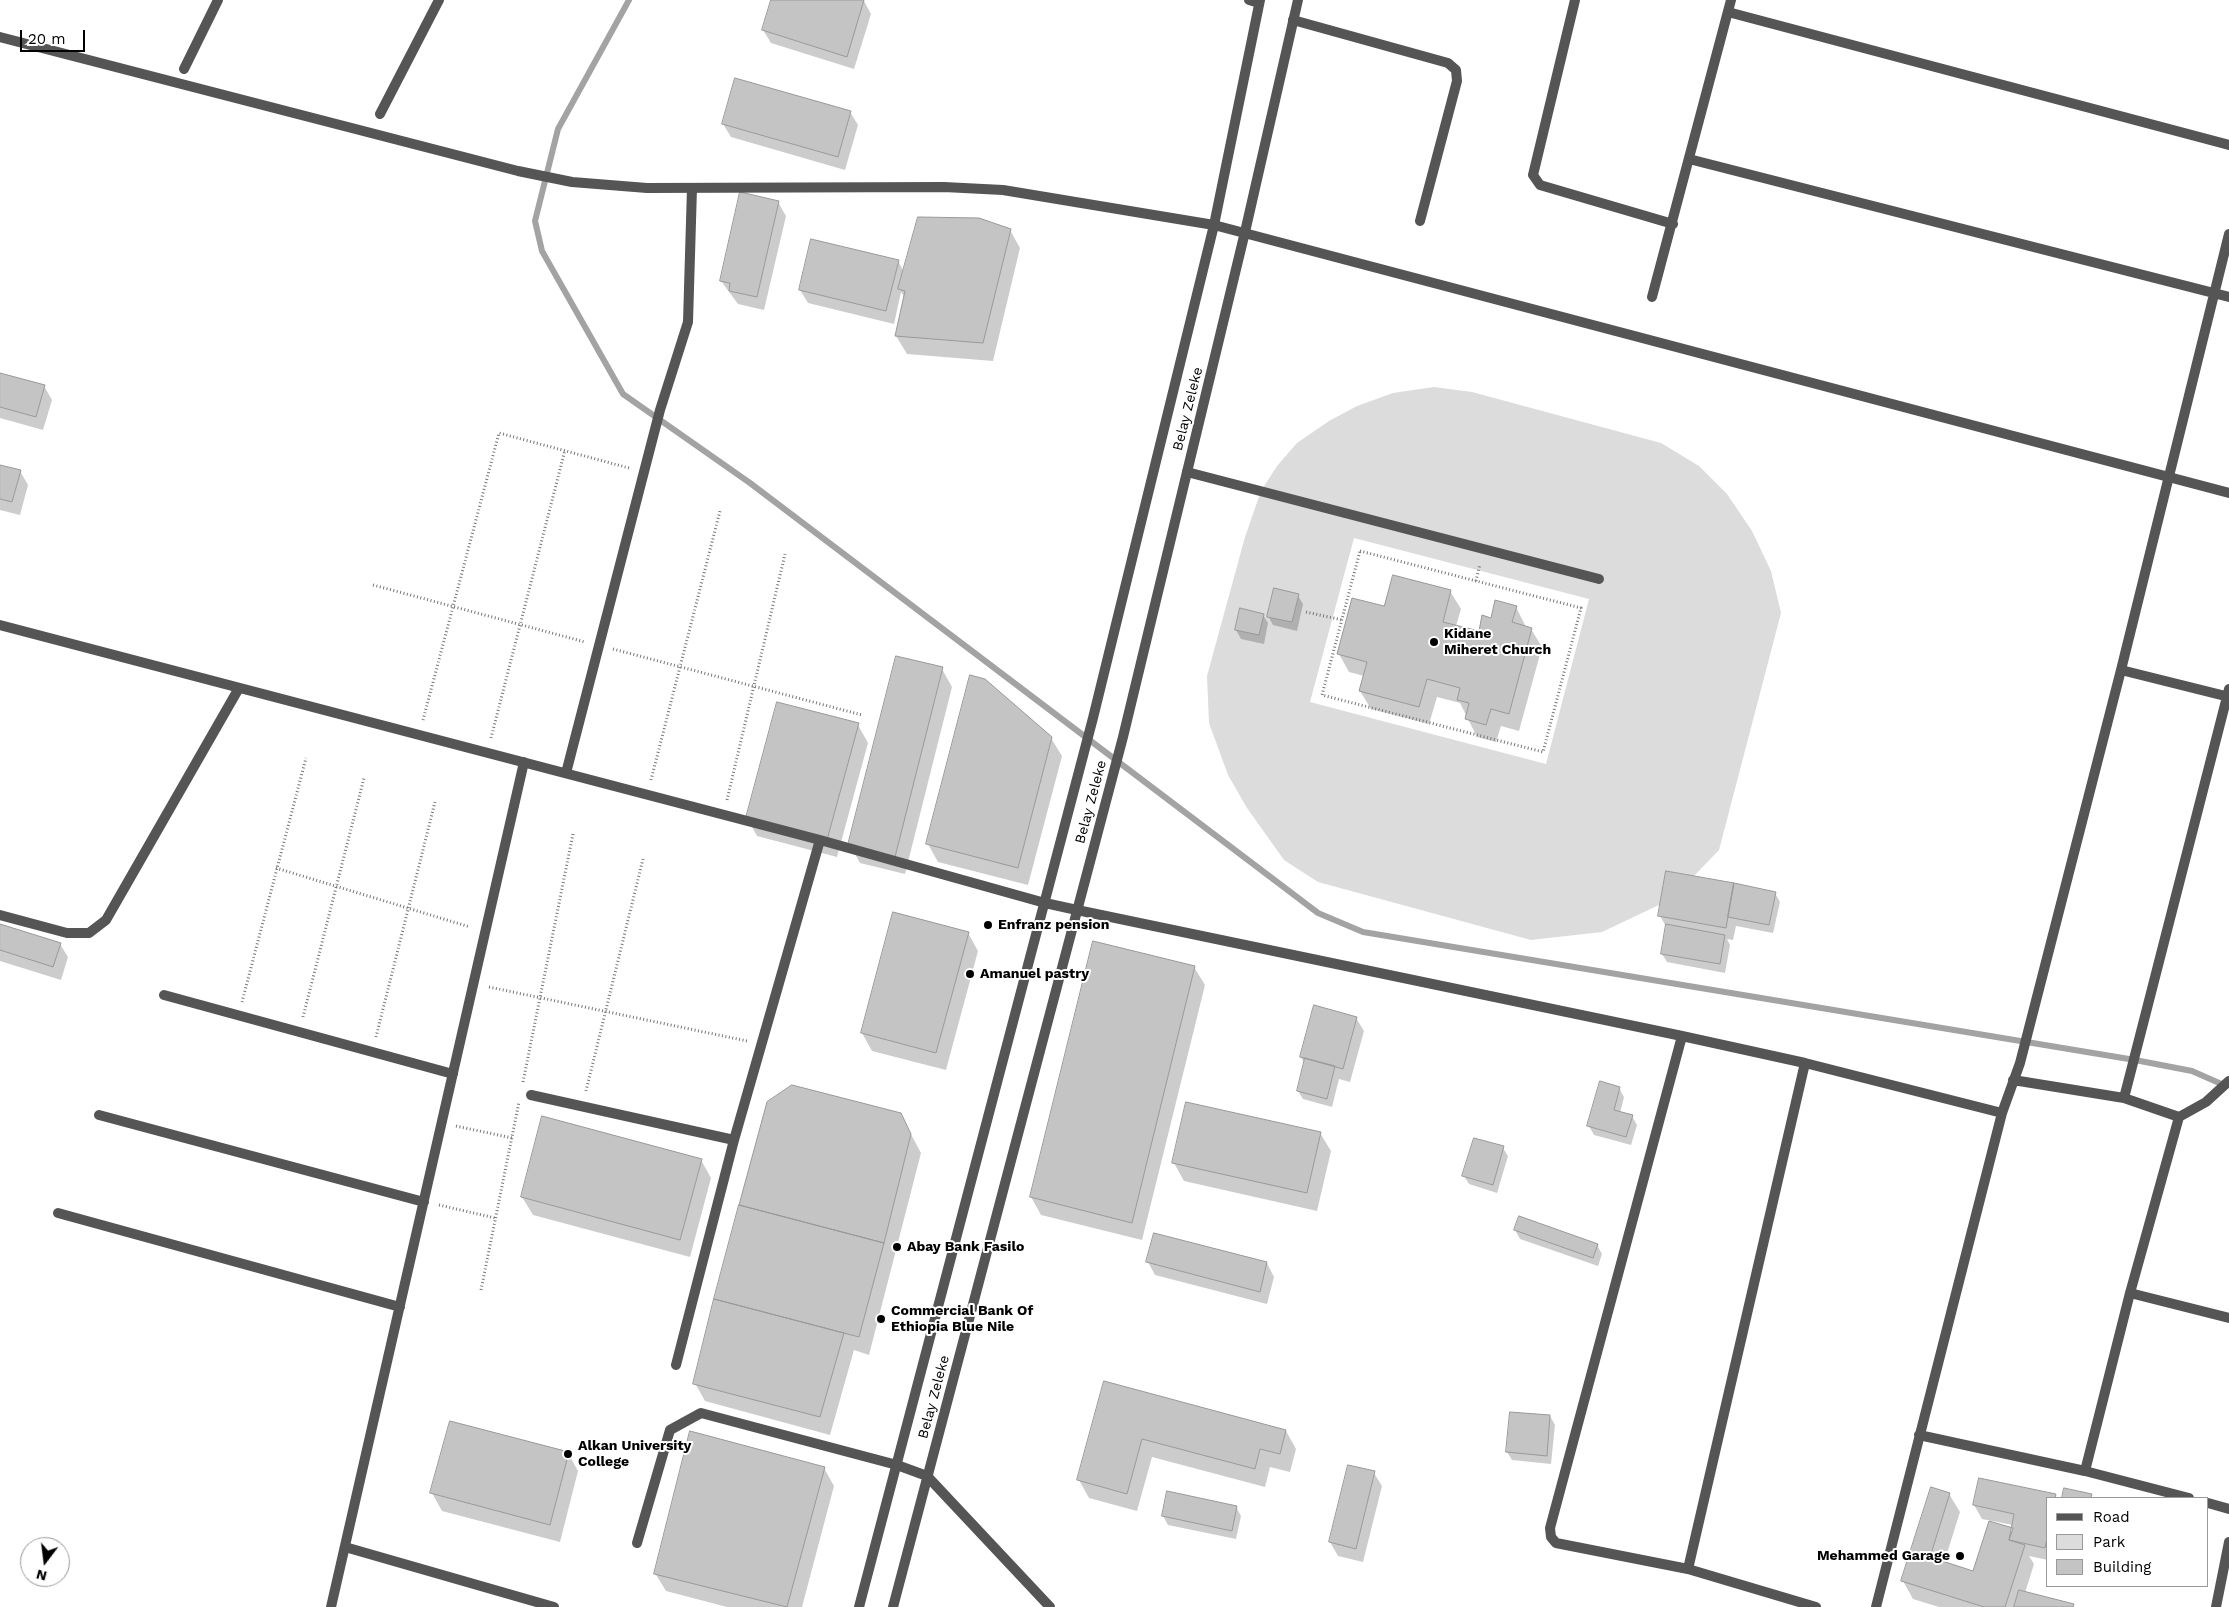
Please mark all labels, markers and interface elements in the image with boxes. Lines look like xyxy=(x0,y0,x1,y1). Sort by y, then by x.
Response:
scale bar xyxy=(22,20,88,52)
text: 20 m xyxy=(28,30,66,48)
street label: Belay Zeleke xyxy=(1169,365,1207,453)
place label: Kidane Miheret Church xyxy=(1444,626,1551,658)
marker: Kidane Miheret Church xyxy=(1428,636,1440,648)
street label: Belay Zeleke xyxy=(1072,758,1110,846)
place label: Enfranz pension xyxy=(998,917,1109,933)
marker: Enfranz pension xyxy=(982,919,994,931)
place label: Amanuel pastry xyxy=(980,966,1089,982)
marker: Amanuel pastry xyxy=(964,968,976,980)
place label: Abay Bank Fasilo xyxy=(907,1239,1024,1255)
marker: Abay Bank Fasilo xyxy=(891,1241,903,1253)
place label: Commercial Bank Of Ethiopia Blue Nile xyxy=(891,1303,1033,1335)
marker: Commercial Bank Of Ethiopia Blue Nile xyxy=(875,1313,887,1325)
street label: Belay Zeleke xyxy=(915,1353,953,1441)
place label: Alkan University College xyxy=(578,1438,691,1470)
marker: Alkan University College xyxy=(562,1448,574,1460)
legend xyxy=(2046,1497,2209,1587)
text: Road xyxy=(2093,1508,2130,1526)
text: Park xyxy=(2093,1533,2125,1551)
north arrow xyxy=(20,1537,70,1587)
place label: Mehammed Garage xyxy=(1817,1548,1950,1564)
marker: Mehammed Garage xyxy=(1954,1550,1966,1562)
text: Building xyxy=(2093,1558,2151,1576)
text: N xyxy=(34,1566,48,1585)

